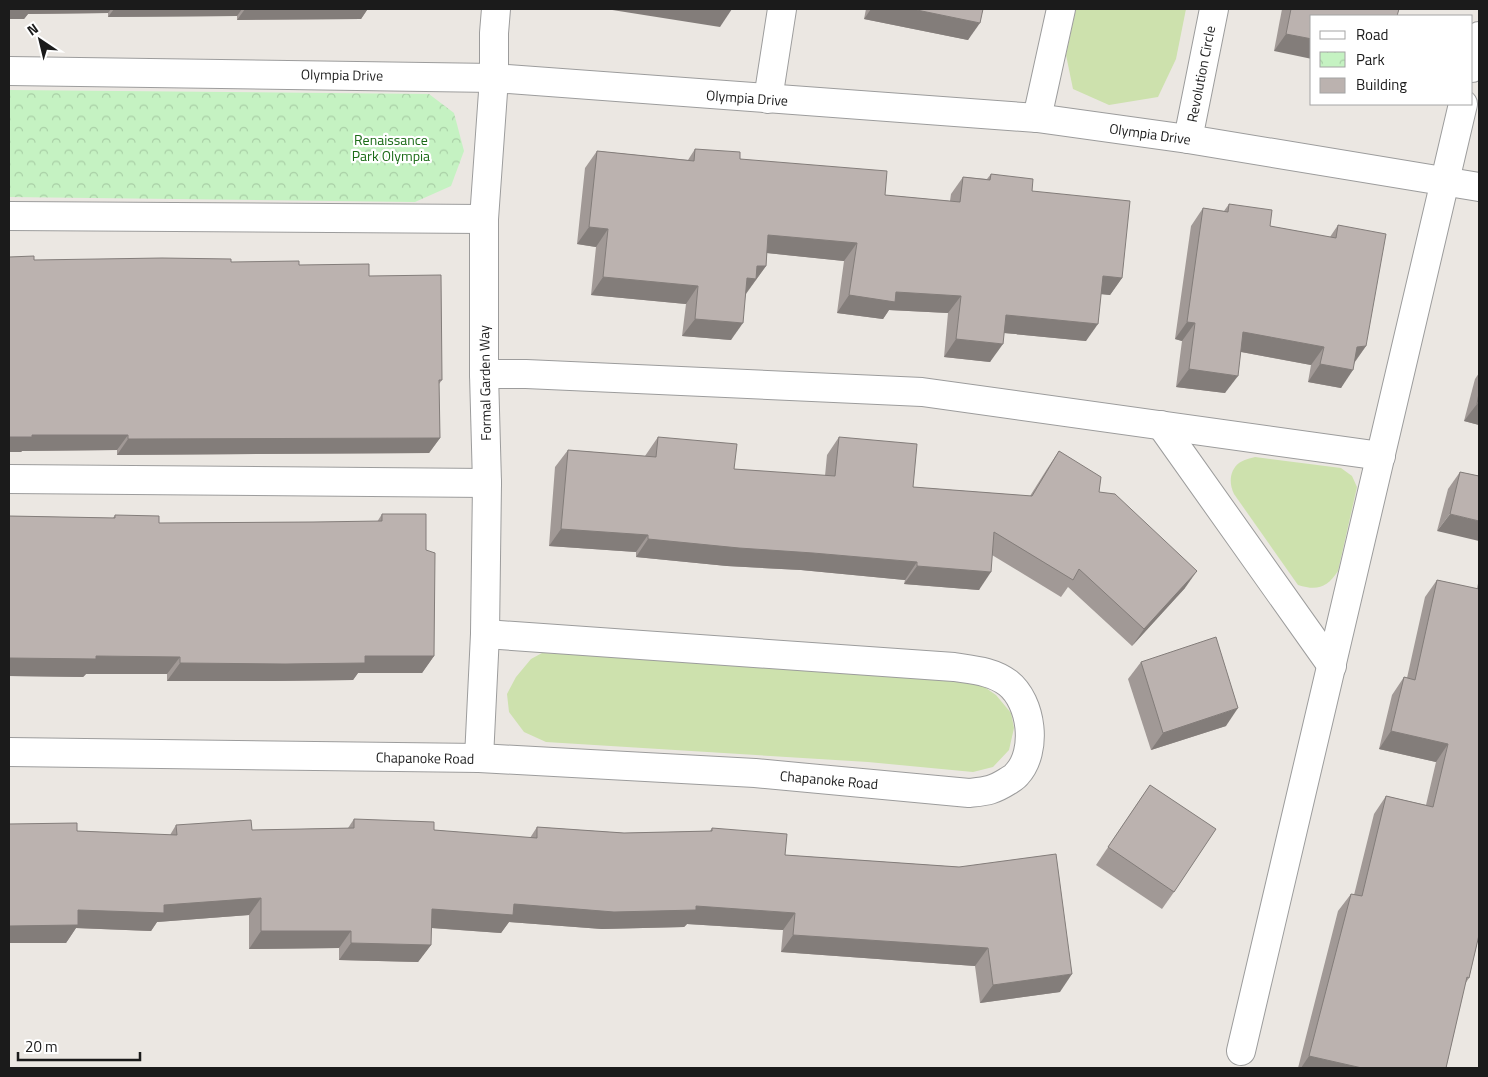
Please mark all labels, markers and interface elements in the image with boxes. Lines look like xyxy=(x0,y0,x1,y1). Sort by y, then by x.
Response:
north arrow xyxy=(15,15,65,65)
legend xyxy=(1310,15,1473,105)
text: N xyxy=(22,18,42,40)
text: Road xyxy=(1356,23,1388,46)
street label: Revolution Circle xyxy=(1181,24,1220,124)
text: Park xyxy=(1356,48,1385,71)
street label: Olympia Drive xyxy=(301,63,383,86)
text: Building xyxy=(1356,73,1407,96)
street label: Olympia Drive xyxy=(705,84,789,111)
street label: Olympia Drive xyxy=(1108,117,1192,150)
park label: Renaissance Park Olympia xyxy=(352,129,430,166)
street label: Formal Garden Way xyxy=(473,325,496,441)
street label: Chapanoke Road xyxy=(376,746,474,769)
street label: Chapanoke Road xyxy=(779,765,879,794)
scale bar xyxy=(18,1030,140,1062)
text: 20 m xyxy=(25,1035,58,1058)

